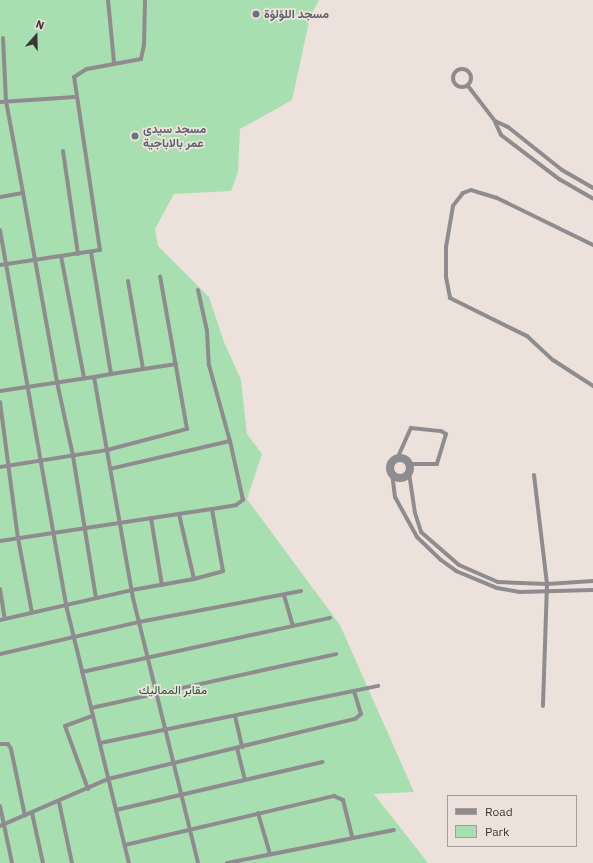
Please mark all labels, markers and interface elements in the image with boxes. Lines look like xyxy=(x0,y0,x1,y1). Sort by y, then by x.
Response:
place label: مسجد اللؤلؤة xyxy=(264,7,329,21)
marker: مسجد اللؤلؤة xyxy=(251,9,261,19)
north arrow xyxy=(16,16,56,56)
text: N xyxy=(34,17,46,33)
place label: مسجد سيدى عمر بالاباجية xyxy=(143,122,206,150)
marker: مسجد سيدى عمر بالاباجية xyxy=(130,131,140,141)
park label: مقابر المماليك xyxy=(139,683,207,697)
legend xyxy=(447,795,577,847)
text: Road xyxy=(485,804,513,819)
text: Park xyxy=(485,824,509,839)

